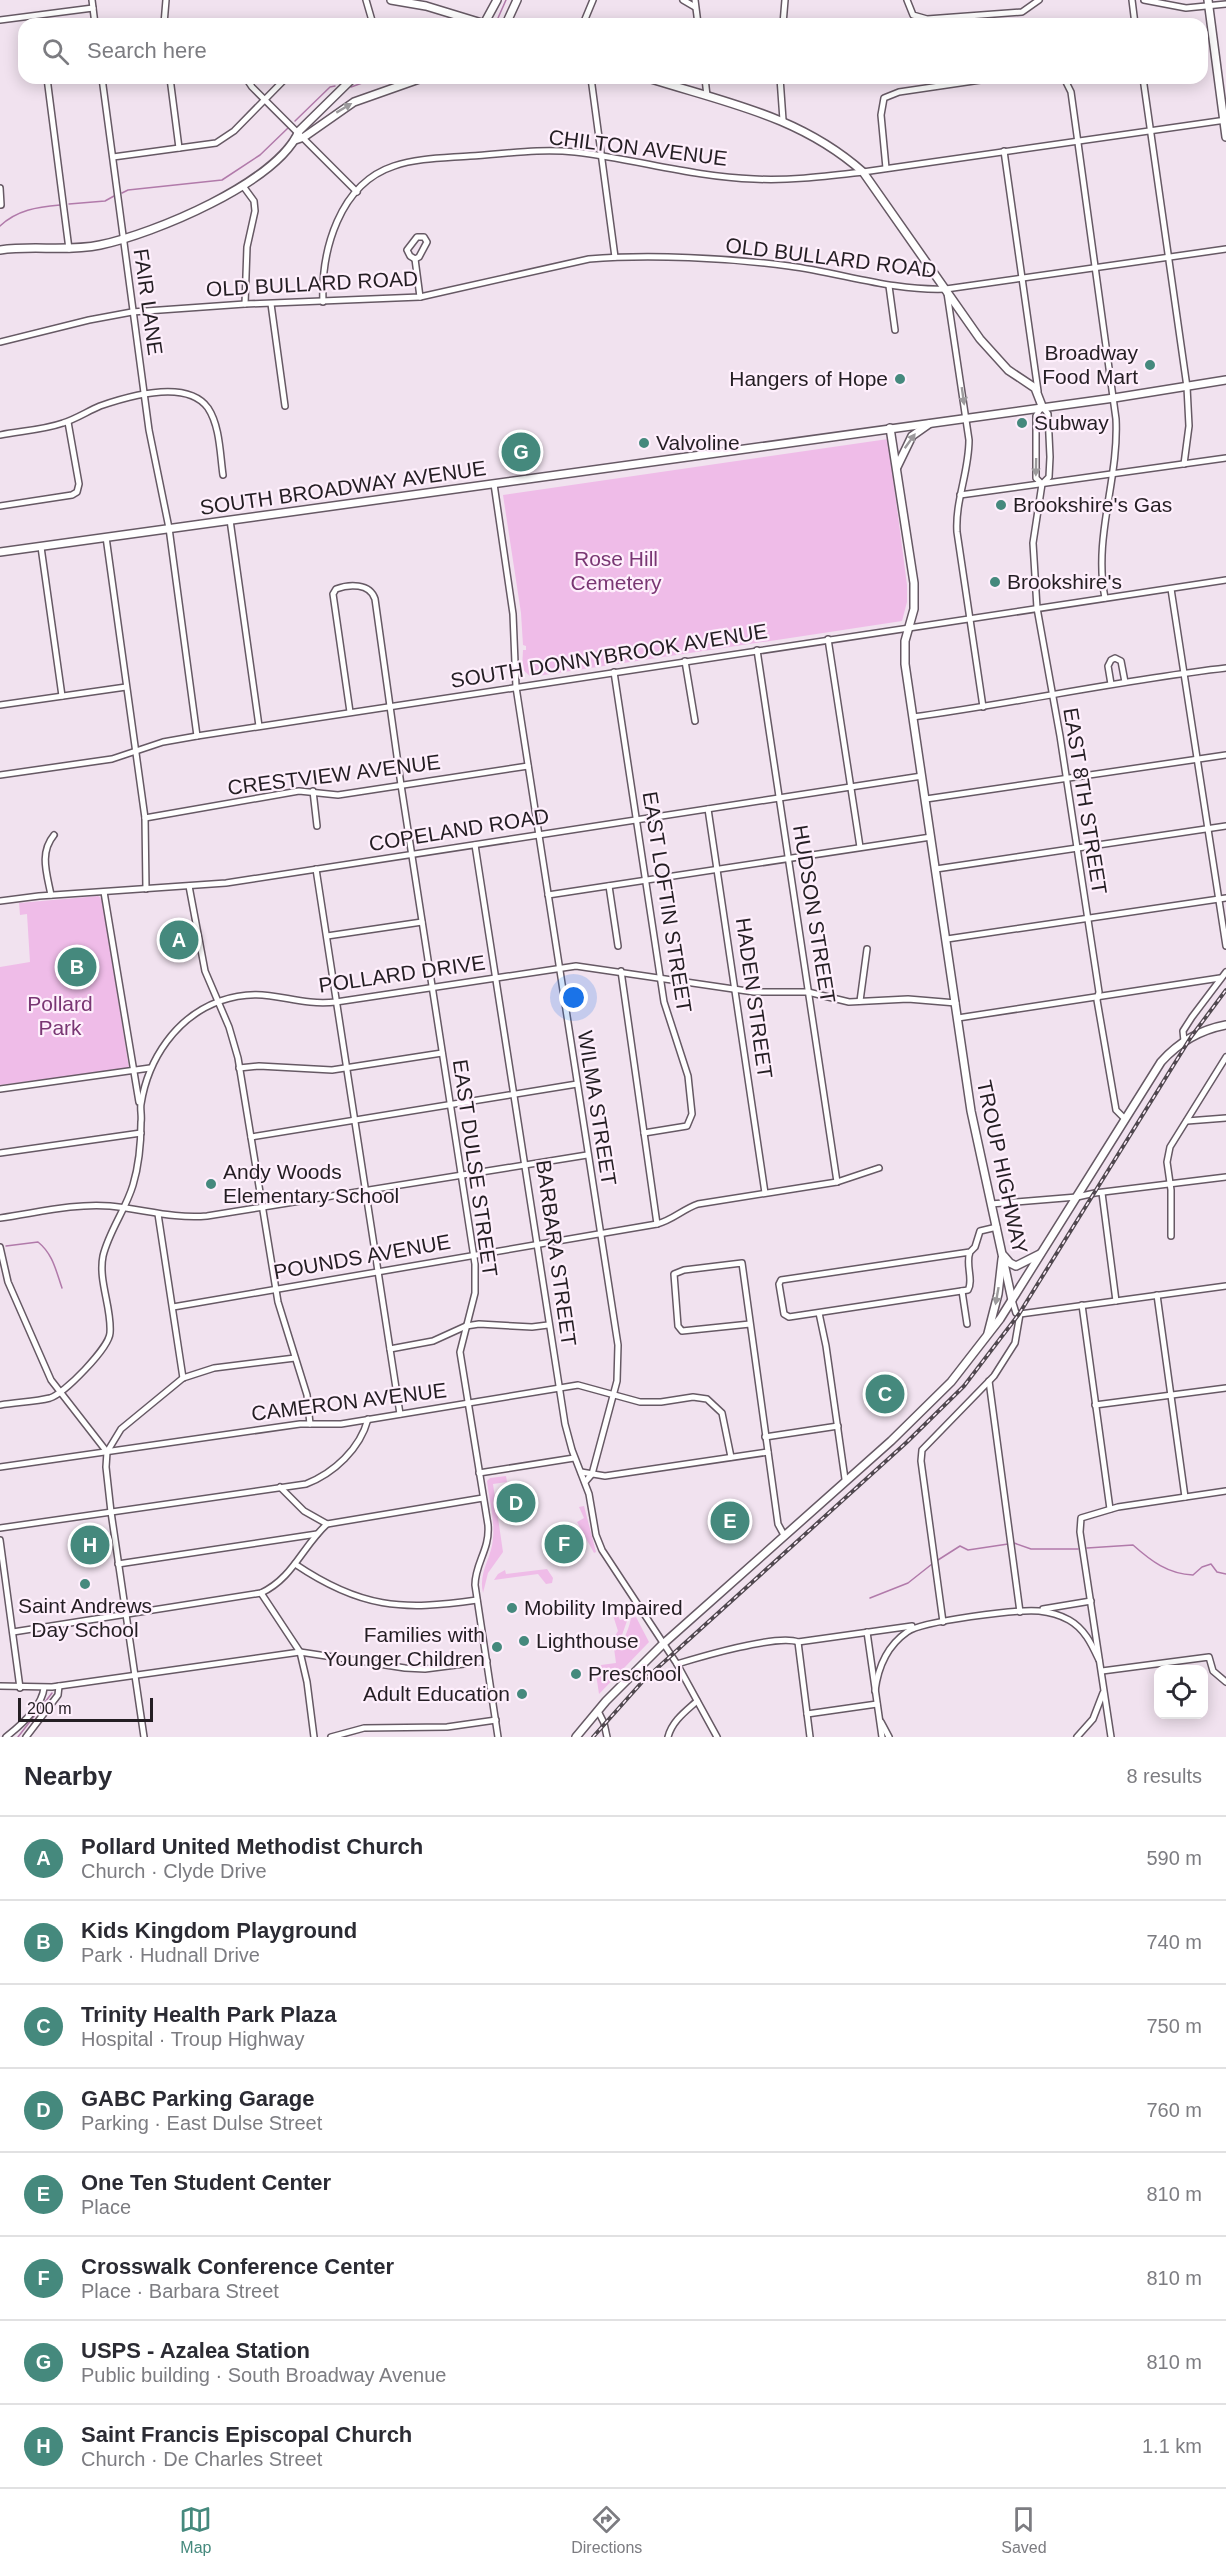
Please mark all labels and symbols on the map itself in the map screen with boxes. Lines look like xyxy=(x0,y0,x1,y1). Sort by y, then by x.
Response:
one-way arrow xyxy=(336,103,353,113)
street label: CHILTON AVENUE xyxy=(547,125,729,170)
street label: OLD BULLARD ROAD xyxy=(724,233,938,282)
street label: FAIR LANE xyxy=(130,247,167,357)
street label: OLD BULLARD ROAD xyxy=(205,266,419,301)
place label: Broadway Food Mart xyxy=(1042,341,1138,388)
marker: Broadway Food Mart xyxy=(1143,358,1157,372)
place label: Hangers of Hope xyxy=(729,367,888,390)
marker: Hangers of Hope xyxy=(893,372,907,386)
one-way arrow xyxy=(959,387,968,406)
place label: Subway xyxy=(1034,411,1109,434)
marker: Subway xyxy=(1015,416,1029,430)
pin: G xyxy=(502,430,540,474)
place label: Valvoline xyxy=(656,431,740,454)
one-way arrow xyxy=(904,434,916,450)
marker: Valvoline xyxy=(637,436,651,450)
street label: SOUTH BROADWAY AVENUE xyxy=(198,456,487,519)
one-way arrow xyxy=(1031,457,1041,476)
place label: Brookshire's Gas xyxy=(1013,493,1172,516)
marker: Brookshire's Gas xyxy=(994,498,1008,512)
park label: Rose Hill Cemetery xyxy=(570,547,662,594)
place label: Brookshire's xyxy=(1007,570,1122,593)
marker: Brookshire's xyxy=(988,575,1002,589)
street label: SOUTH DONNYBROOK AVENUE xyxy=(449,619,769,692)
street label: EAST 8TH STREET xyxy=(1059,706,1112,896)
street label: CRESTVIEW AVENUE xyxy=(226,750,442,799)
street label: EAST LOFTIN STREET xyxy=(639,790,696,1014)
street label: COPELAND ROAD xyxy=(367,804,551,855)
street label: HUDSON STREET xyxy=(789,823,840,1005)
street label: HADEN STREET xyxy=(732,916,777,1080)
pin: A xyxy=(160,918,198,962)
pin: B xyxy=(58,944,97,990)
street label: POLLARD DRIVE xyxy=(317,950,487,997)
your location xyxy=(559,983,588,1012)
park label: Pollard Park xyxy=(27,992,93,1039)
street label: WILMA STREET xyxy=(574,1029,621,1187)
street label: EAST DULSE STREET xyxy=(449,1058,502,1278)
street label: TROUP HIGHWAY xyxy=(973,1078,1032,1256)
street label: BARBARA STREET xyxy=(532,1158,581,1348)
place label: Andy Woods Elementary School xyxy=(223,1160,399,1207)
marker: Andy Woods Elementary School xyxy=(204,1177,218,1191)
street label: POUNDS AVENUE xyxy=(272,1230,452,1283)
one-way arrow xyxy=(992,1287,1001,1306)
pin: C xyxy=(866,1372,904,1416)
street label: CAMERON AVENUE xyxy=(250,1378,448,1425)
pin: D xyxy=(496,1480,536,1526)
pin: E xyxy=(710,1498,750,1544)
pin: H xyxy=(70,1522,110,1568)
pin: F xyxy=(544,1522,584,1566)
marker: Saint Andrews Day School xyxy=(78,1577,92,1591)
place label: Saint Andrews Day School xyxy=(18,1594,152,1641)
place label: Mobility Impaired xyxy=(524,1596,683,1619)
marker: Mobility Impaired xyxy=(505,1601,519,1615)
place label: Families with Younger Children xyxy=(323,1623,485,1670)
place label: Lighthouse xyxy=(536,1629,639,1652)
marker: Lighthouse xyxy=(517,1634,531,1648)
marker: Families with Younger Children xyxy=(490,1640,504,1654)
place label: Preschool xyxy=(588,1662,681,1685)
marker: Preschool xyxy=(569,1667,583,1681)
place label: Adult Education xyxy=(363,1682,510,1705)
marker: Adult Education xyxy=(515,1687,529,1701)
scale bar xyxy=(18,1695,153,1722)

